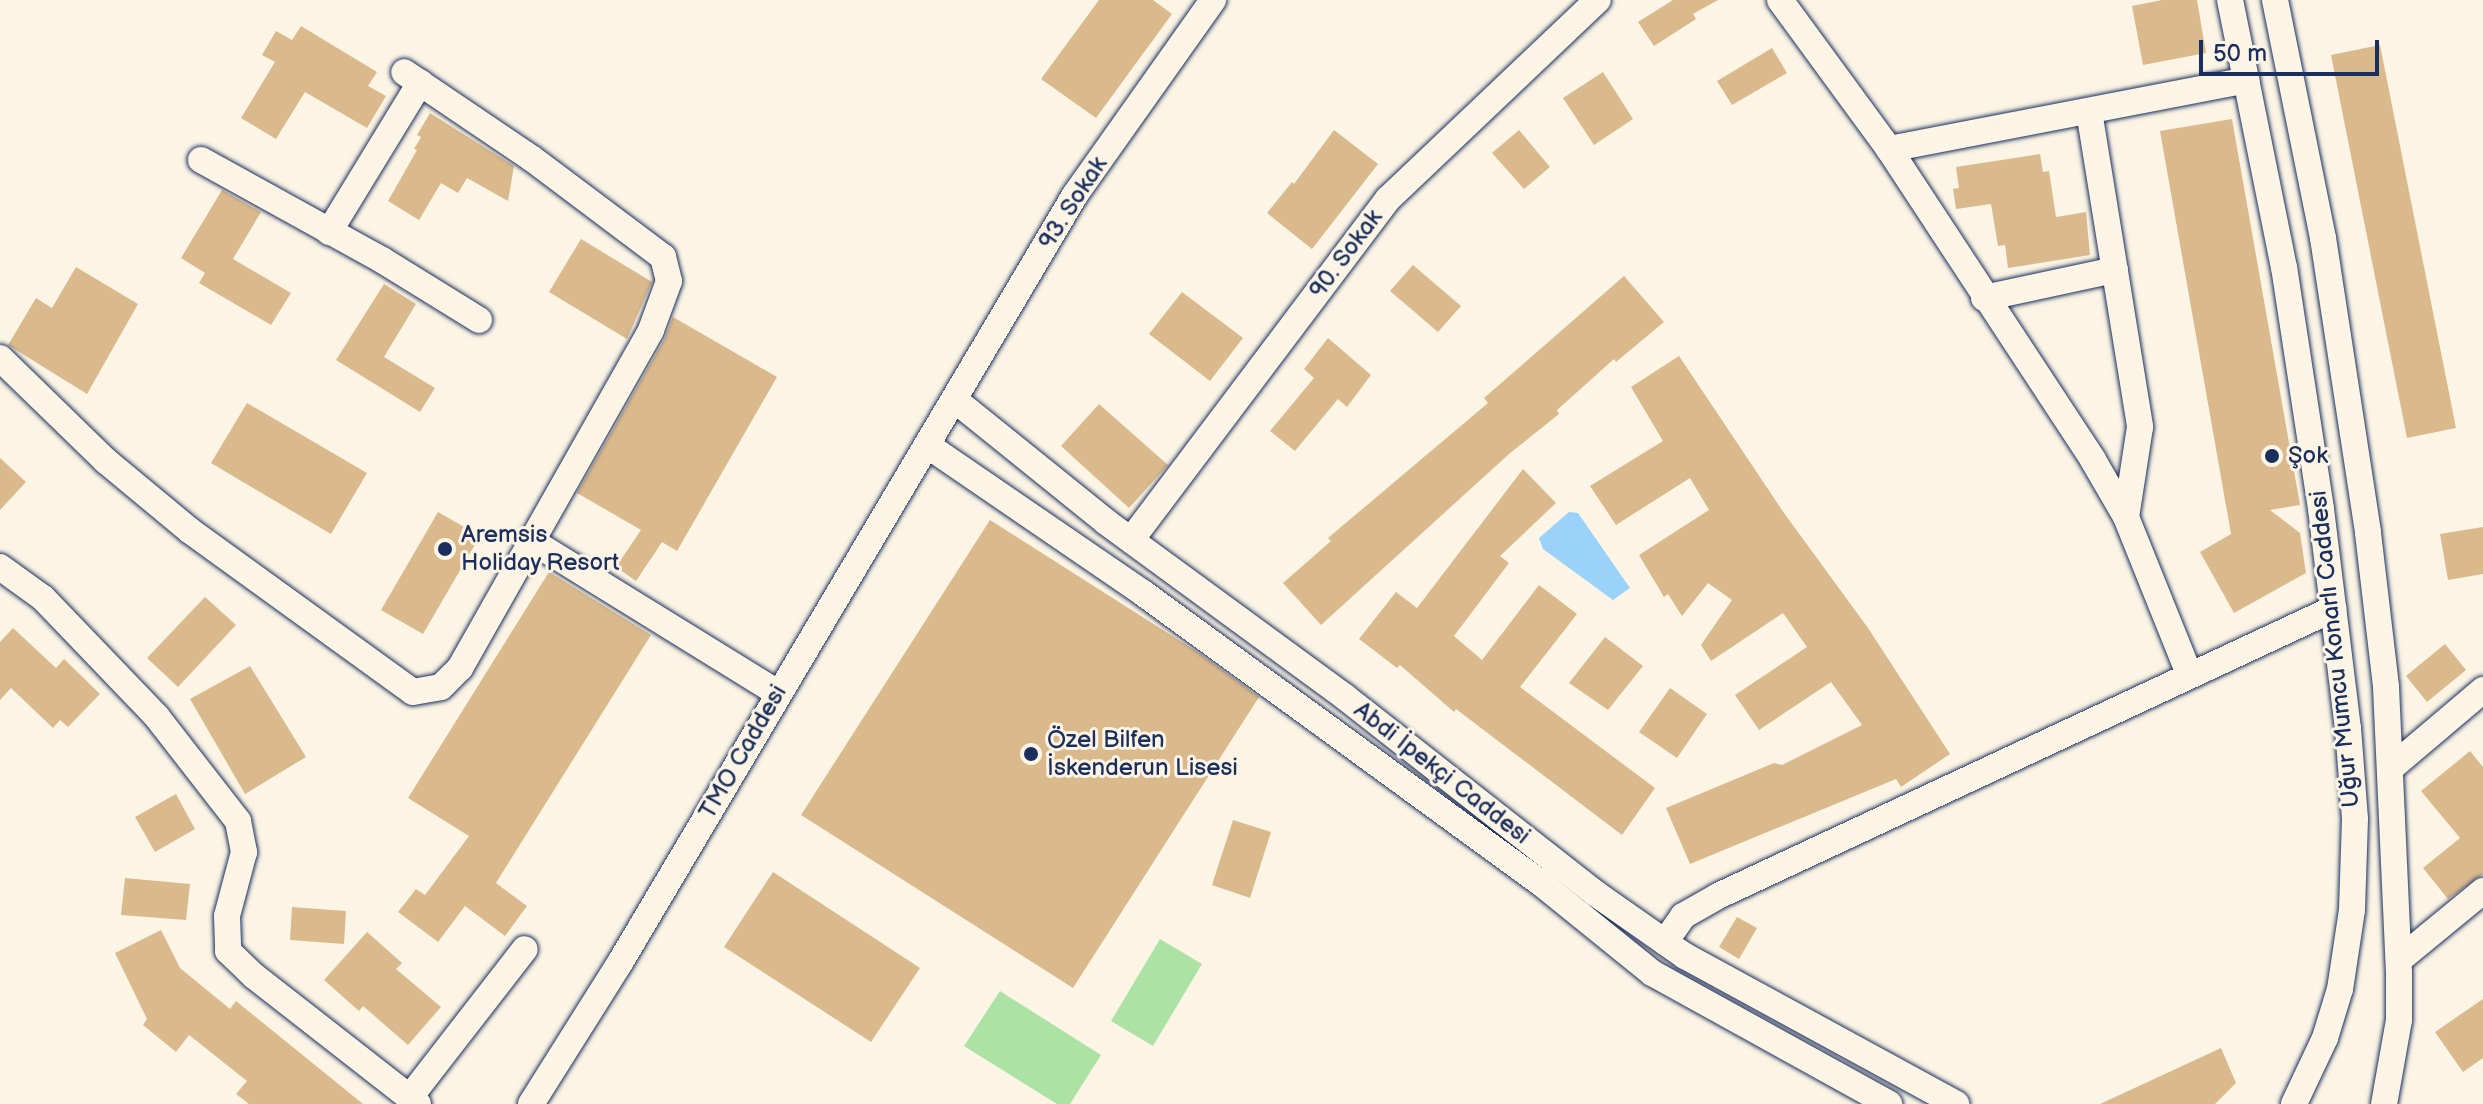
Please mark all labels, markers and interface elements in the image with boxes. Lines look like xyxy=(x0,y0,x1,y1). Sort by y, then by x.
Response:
scale bar xyxy=(2203,24,2383,74)
text: 50 m xyxy=(2213,39,2267,68)
street label: 93. Sokak xyxy=(1032,151,1114,255)
street label: 90. Sokak xyxy=(1303,204,1389,304)
place label: Şok xyxy=(2288,442,2328,470)
marker: Şok xyxy=(2263,447,2281,465)
street label: Uğur Mumcu Konarlı Caddesi xyxy=(2304,489,2366,809)
place label: Aremsis Holiday Resort xyxy=(461,521,621,577)
marker: Aremsis Holiday Resort xyxy=(436,540,454,558)
street label: TMO Caddesi xyxy=(693,680,793,824)
street label: Abdi İpekçi Caddesi xyxy=(1348,695,1536,851)
place label: Özel Bilfen İskenderun Lisesi xyxy=(1047,726,1238,782)
marker: Özel Bilfen İskenderun Lisesi xyxy=(1022,745,1040,763)

